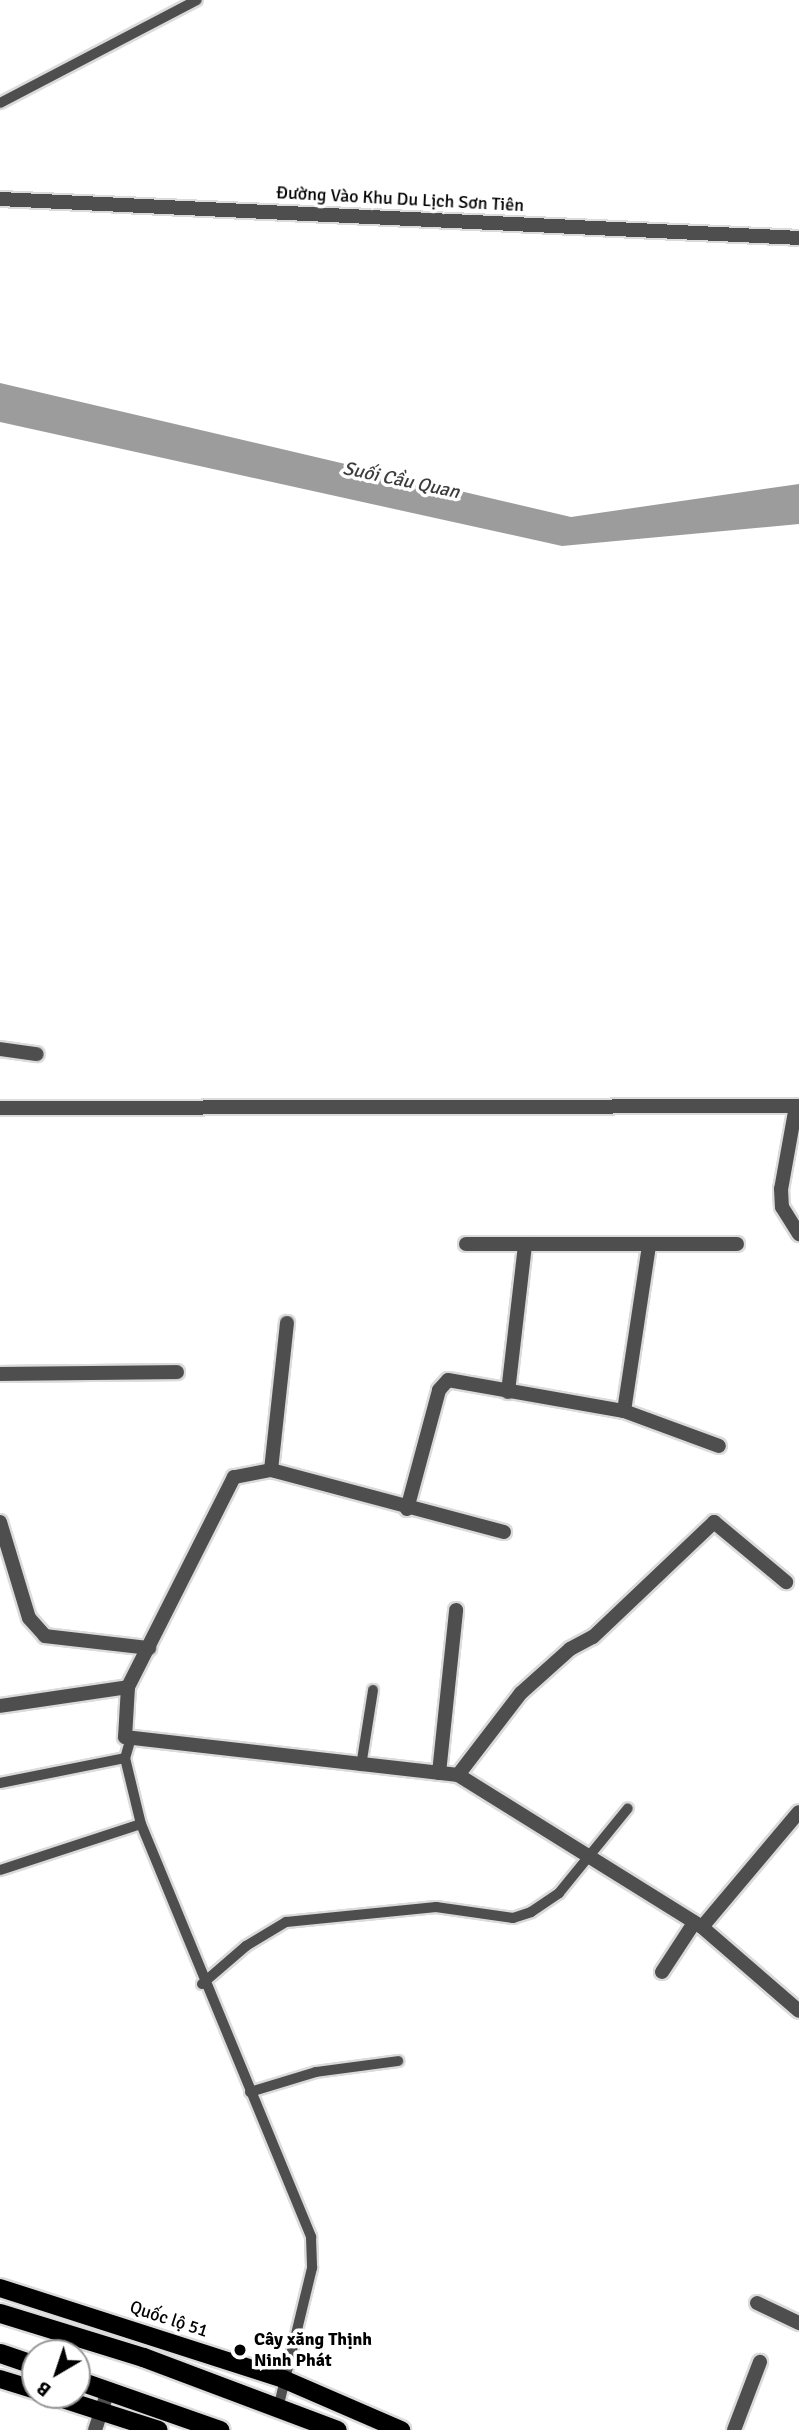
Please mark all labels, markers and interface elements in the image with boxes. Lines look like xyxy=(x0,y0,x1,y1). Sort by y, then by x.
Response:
street label: Đường Vào Khu Du Lịch Sơn Tiên xyxy=(275,182,525,216)
water label: Suối Cầu Quan xyxy=(341,458,461,504)
street label: Quốc lộ 51 xyxy=(127,2296,211,2342)
place label: Cây xăng Thịnh Ninh Phát xyxy=(254,2329,372,2372)
north arrow xyxy=(21,2339,91,2409)
marker: Cây xăng Thịnh Ninh Phát xyxy=(232,2342,248,2358)
text: B xyxy=(32,2376,56,2402)

